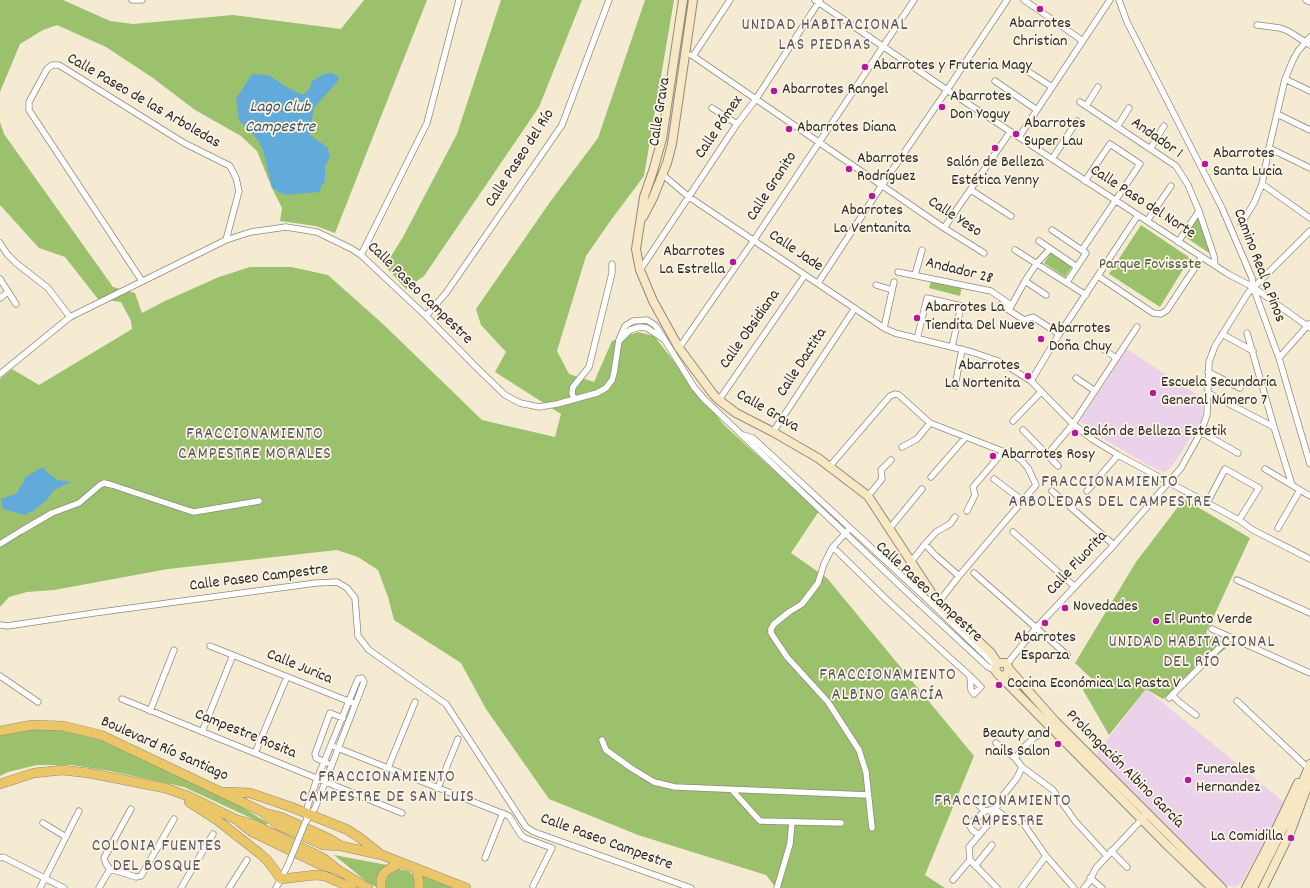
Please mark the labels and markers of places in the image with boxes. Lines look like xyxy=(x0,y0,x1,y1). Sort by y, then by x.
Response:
marker: Abarrotes Christian xyxy=(1035,4,1045,14)
place label: Abarrotes Christian xyxy=(1009,15,1071,53)
place label: Abarrotes y Fruteria Magy xyxy=(873,57,1032,77)
marker: Abarrotes y Fruteria Magy xyxy=(860,62,870,72)
place label: Abarrotes Rangel xyxy=(782,81,888,101)
marker: Abarrotes Rangel xyxy=(769,86,779,96)
place label: Abarrotes Don Yoguy xyxy=(950,88,1012,126)
marker: Abarrotes Don Yoguy xyxy=(937,102,947,112)
place label: Abarrotes Super Lau xyxy=(1024,115,1086,153)
place label: Abarrotes Diana xyxy=(797,119,896,139)
marker: Abarrotes Diana xyxy=(784,124,794,134)
marker: Abarrotes Super Lau xyxy=(1011,129,1021,139)
marker: Salón de Belleza Estética Yenny xyxy=(990,143,1000,153)
place label: Abarrotes Santa Lucia xyxy=(1213,145,1282,183)
place label: Abarrotes Rodríguez xyxy=(857,150,919,188)
place label: Salón de Belleza Estética Yenny xyxy=(946,154,1044,192)
marker: Abarrotes Santa Lucia xyxy=(1200,159,1210,169)
marker: Abarrotes Rodríguez xyxy=(844,164,854,174)
marker: Abarrotes La Ventanita xyxy=(867,191,877,201)
place label: Abarrotes La Ventanita xyxy=(834,202,910,240)
place label: Abarrotes La Estrella xyxy=(659,243,725,281)
marker: Abarrotes La Estrella xyxy=(728,257,738,267)
place label: Abarrotes La Tiendita Del Nueve xyxy=(925,299,1035,337)
marker: Abarrotes La Tiendita Del Nueve xyxy=(912,313,922,323)
place label: Abarrotes Doña Chuy xyxy=(1049,320,1112,358)
marker: Abarrotes Doña Chuy xyxy=(1036,334,1046,344)
place label: Abarrotes La Nortenita xyxy=(945,357,1020,395)
marker: Abarrotes La Nortenita xyxy=(1023,371,1033,381)
place label: Escuela Secundaria General Número 7 xyxy=(1161,374,1277,412)
marker: Escuela Secundaria General Número 7 xyxy=(1148,388,1158,398)
place label: Salón de Belleza Estetik xyxy=(1083,423,1227,443)
marker: Salón de Belleza Estetik xyxy=(1070,428,1080,438)
place label: Abarrotes Rosy xyxy=(1001,446,1095,466)
marker: Abarrotes Rosy xyxy=(988,451,998,461)
place label: Novedades xyxy=(1073,598,1138,618)
marker: Novedades xyxy=(1060,603,1070,613)
place label: El Punto Verde xyxy=(1164,611,1252,631)
marker: El Punto Verde xyxy=(1151,616,1161,626)
marker: Abarrotes Esparza xyxy=(1040,618,1050,628)
place label: Abarrotes Esparza xyxy=(1014,629,1076,667)
place label: Cocina Económica La Pasta V xyxy=(1007,675,1181,695)
marker: Cocina Económica La Pasta V xyxy=(994,680,1004,690)
place label: Beauty and nails Salon xyxy=(983,725,1050,763)
marker: Beauty and nails Salon xyxy=(1053,739,1063,749)
place label: Funerales Hernandez xyxy=(1196,761,1260,799)
marker: Funerales Hernandez xyxy=(1183,775,1193,785)
place label: La Comidilla xyxy=(1211,828,1283,848)
marker: La Comidilla xyxy=(1286,833,1296,843)

